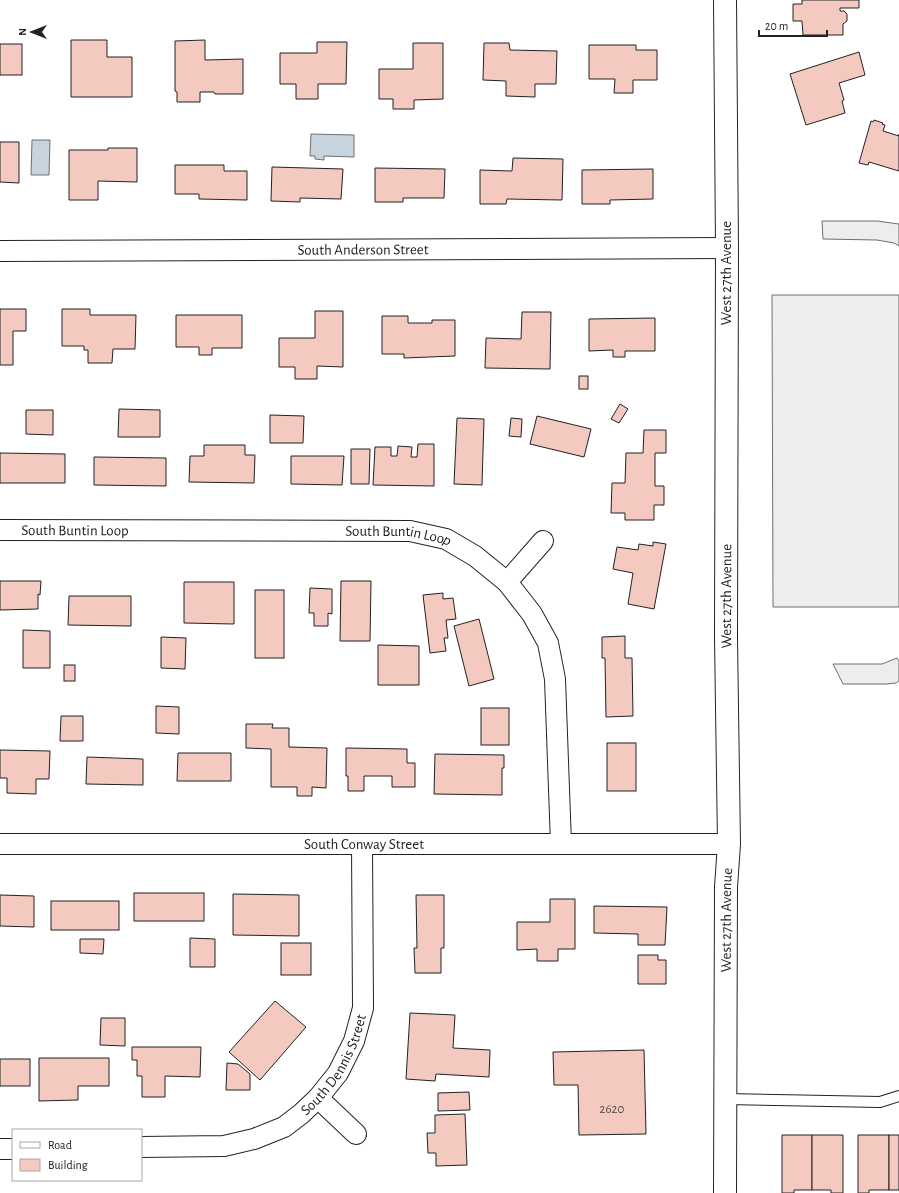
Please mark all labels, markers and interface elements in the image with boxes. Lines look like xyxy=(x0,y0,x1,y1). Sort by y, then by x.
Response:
north arrow xyxy=(12,12,52,52)
scale bar xyxy=(759,12,827,38)
text: 20 m xyxy=(765,20,788,32)
text: N xyxy=(17,28,28,36)
street label: West 27th Avenue xyxy=(719,221,734,325)
street label: South Anderson Street xyxy=(297,242,429,257)
street label: South Buntin Loop xyxy=(21,523,129,538)
street label: South Buntin Loop xyxy=(345,523,455,548)
street label: West 27th Avenue xyxy=(718,544,734,648)
street label: South Conway Street xyxy=(304,837,424,852)
street label: West 27th Avenue xyxy=(718,867,735,972)
street label: South Dennis Street xyxy=(298,1012,368,1118)
house number: 2620 xyxy=(600,1103,625,1116)
legend xyxy=(12,1129,142,1181)
text: Road xyxy=(48,1139,72,1151)
text: Building xyxy=(48,1159,88,1171)

